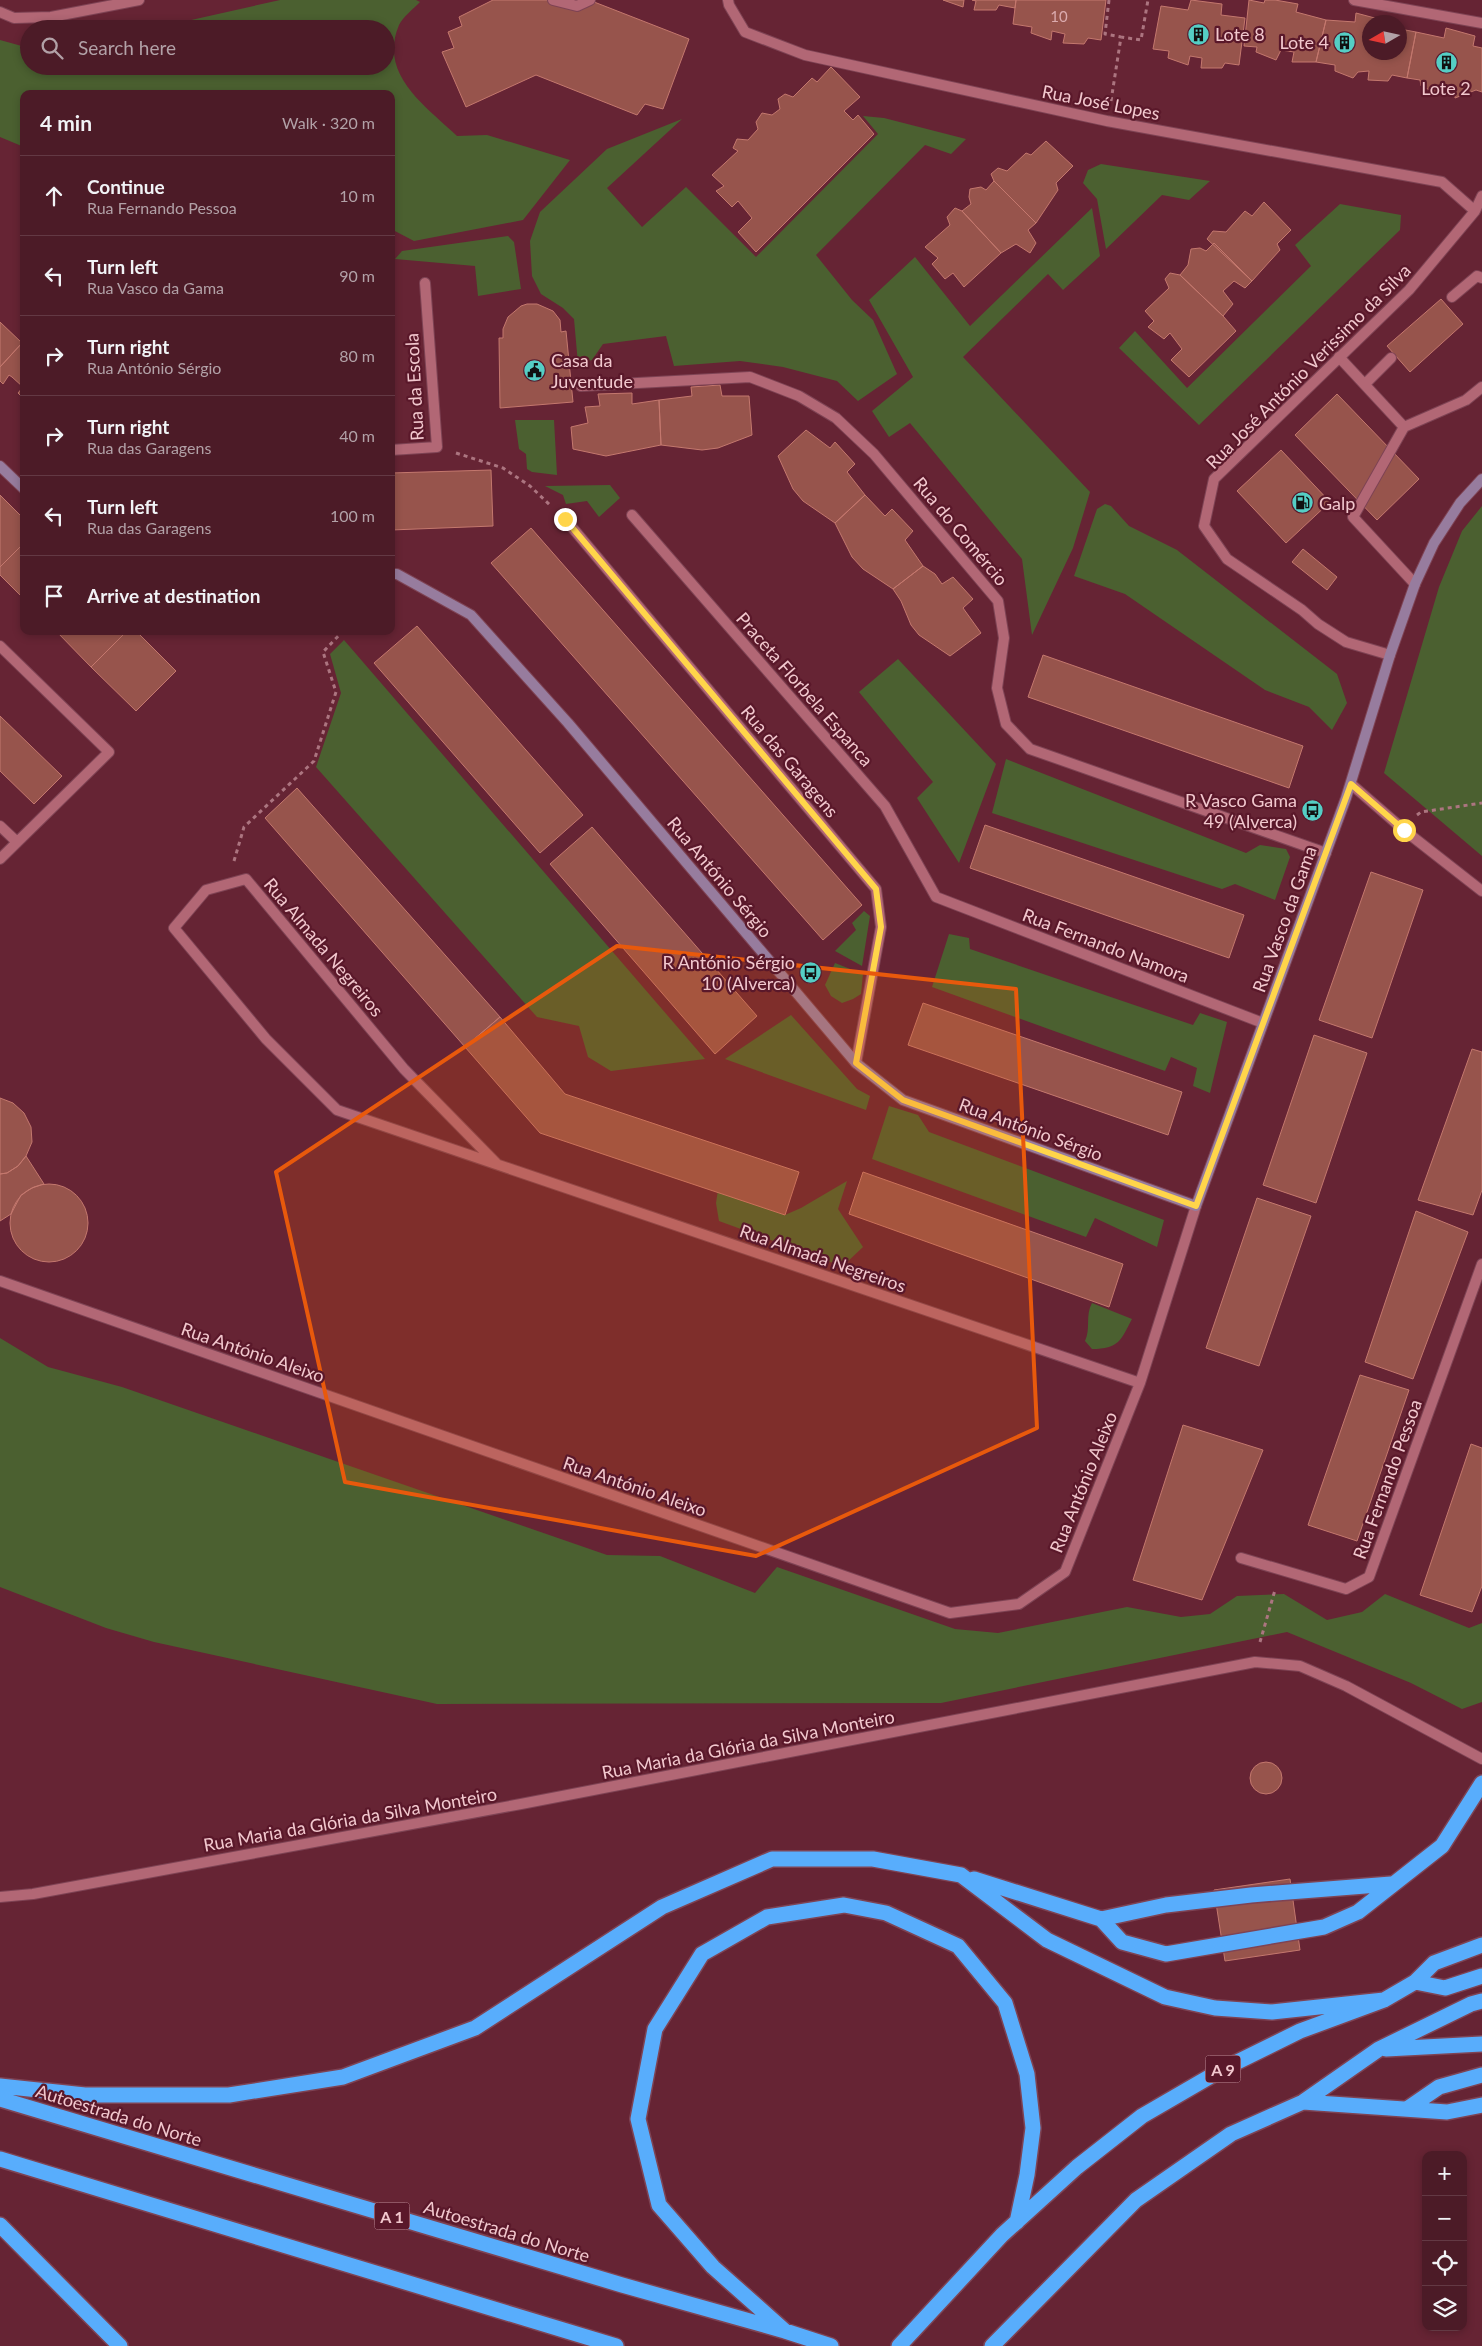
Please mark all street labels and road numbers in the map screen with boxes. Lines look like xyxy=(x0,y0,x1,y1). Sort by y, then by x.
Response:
street label: Rua José Lopes xyxy=(1040,80,1162,124)
street label: Rua José António Verissimo da Silva xyxy=(1201,259,1415,473)
street label: Rua da Escola xyxy=(400,332,428,442)
street label: Rua do Comércio xyxy=(909,472,1013,590)
street label: Praceta Florbela Espanca xyxy=(732,607,878,771)
street label: Rua das Garagens xyxy=(737,700,844,822)
street label: Rua António Sérgio xyxy=(663,812,777,942)
street label: Rua Vasco da Gama xyxy=(1247,843,1321,995)
street label: Rua Almada Negreiros xyxy=(260,873,389,1021)
street label: Rua Fernando Namora xyxy=(1020,903,1192,987)
street label: Rua António Sérgio xyxy=(956,1093,1106,1165)
street label: Rua Almada Negreiros xyxy=(737,1219,909,1297)
street label: Rua António Aleixo xyxy=(178,1317,328,1387)
street label: Rua Fernando Pessoa xyxy=(1348,1396,1426,1562)
street label: Rua António Aleixo xyxy=(1045,1408,1121,1556)
street label: Rua António Aleixo xyxy=(560,1451,710,1521)
street label: Rua Maria da Glória da Silva Monteiro xyxy=(600,1705,896,1783)
street label: Rua Maria da Glória da Silva Monteiro xyxy=(202,1782,498,1856)
road number: A 9 xyxy=(1206,2056,1240,2082)
street label: Autoestrada do Norte xyxy=(33,2079,205,2151)
street label: Autoestrada do Norte xyxy=(421,2195,593,2267)
road number: A 1 xyxy=(374,2202,410,2230)

